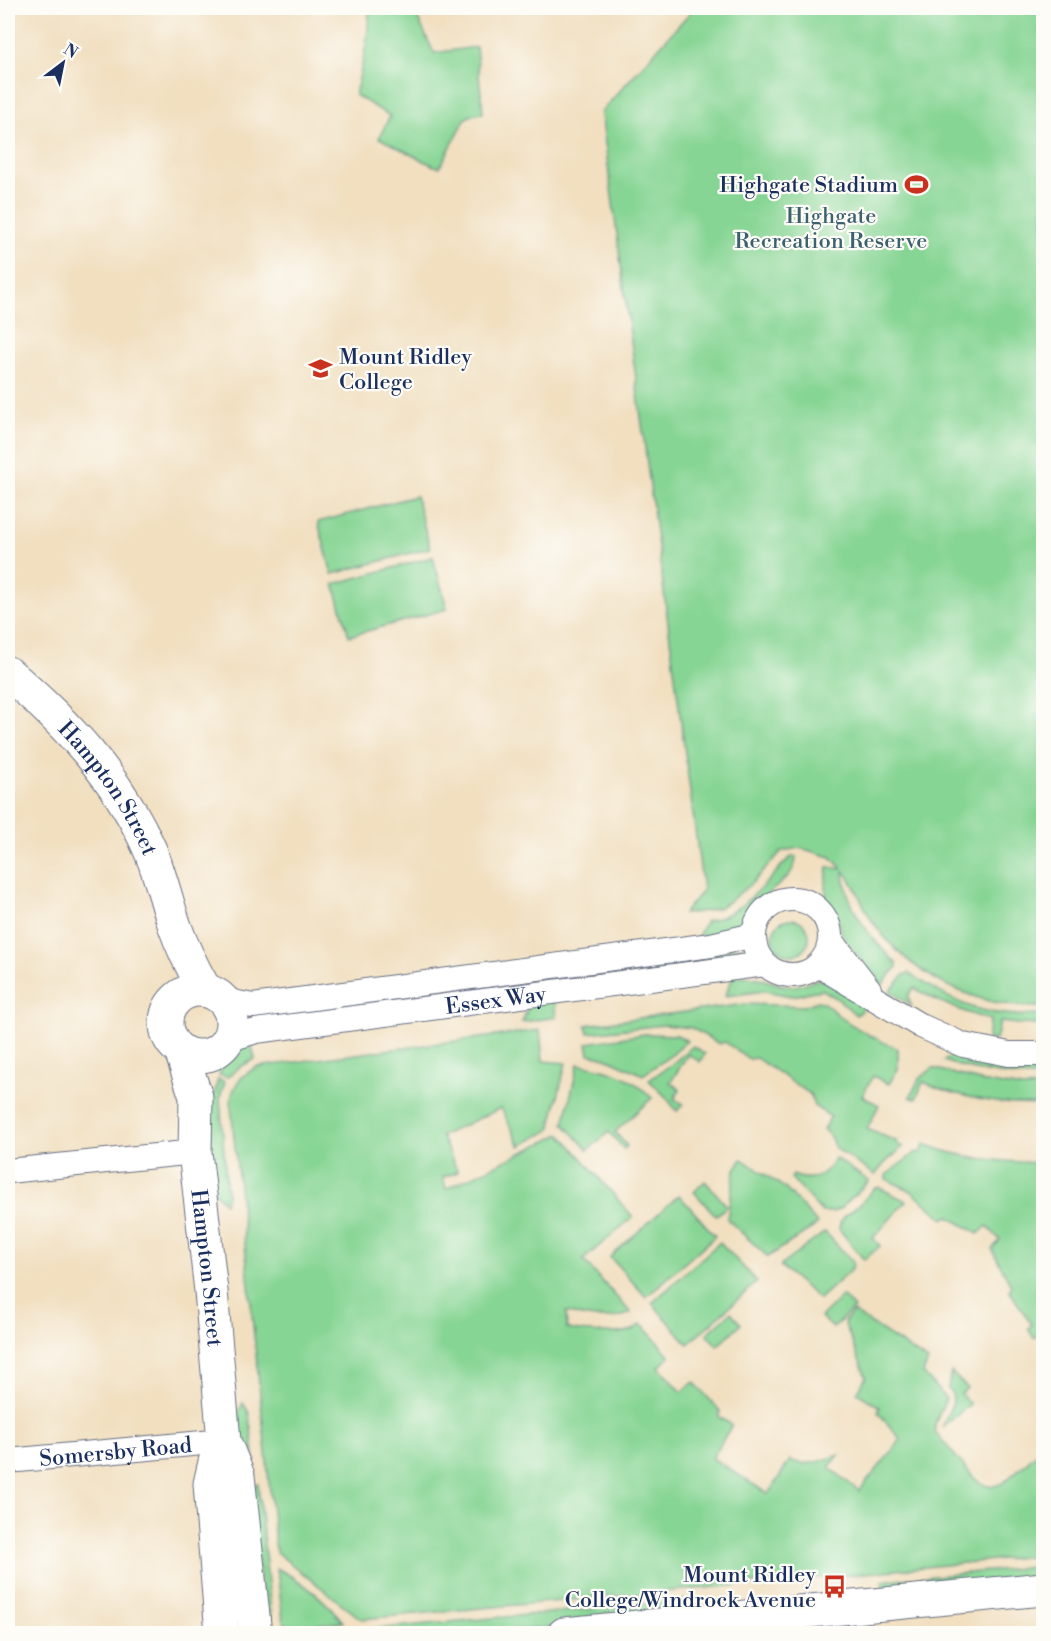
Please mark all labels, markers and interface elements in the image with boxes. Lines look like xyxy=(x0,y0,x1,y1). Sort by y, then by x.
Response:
north arrow xyxy=(33,33,93,93)
text: N xyxy=(60,39,81,63)
sports icon: Highgate Stadium xyxy=(903,171,929,197)
place label: Highgate Stadium xyxy=(719,172,898,199)
park label: Highgate Recreation Reserve xyxy=(735,203,927,255)
place label: Mount Ridley College xyxy=(339,344,472,396)
school or university icon: Mount Ridley College xyxy=(308,356,334,382)
street label: Hampton Street xyxy=(52,716,163,860)
street label: Essex Way xyxy=(444,981,548,1021)
street label: Hampton Street xyxy=(184,1188,228,1348)
street label: Somersby Road xyxy=(38,1432,194,1473)
place label: Mount Ridley College/Windrock Avenue xyxy=(565,1562,816,1614)
bus stop icon: Mount Ridley College/Windrock Avenue xyxy=(821,1574,847,1600)

